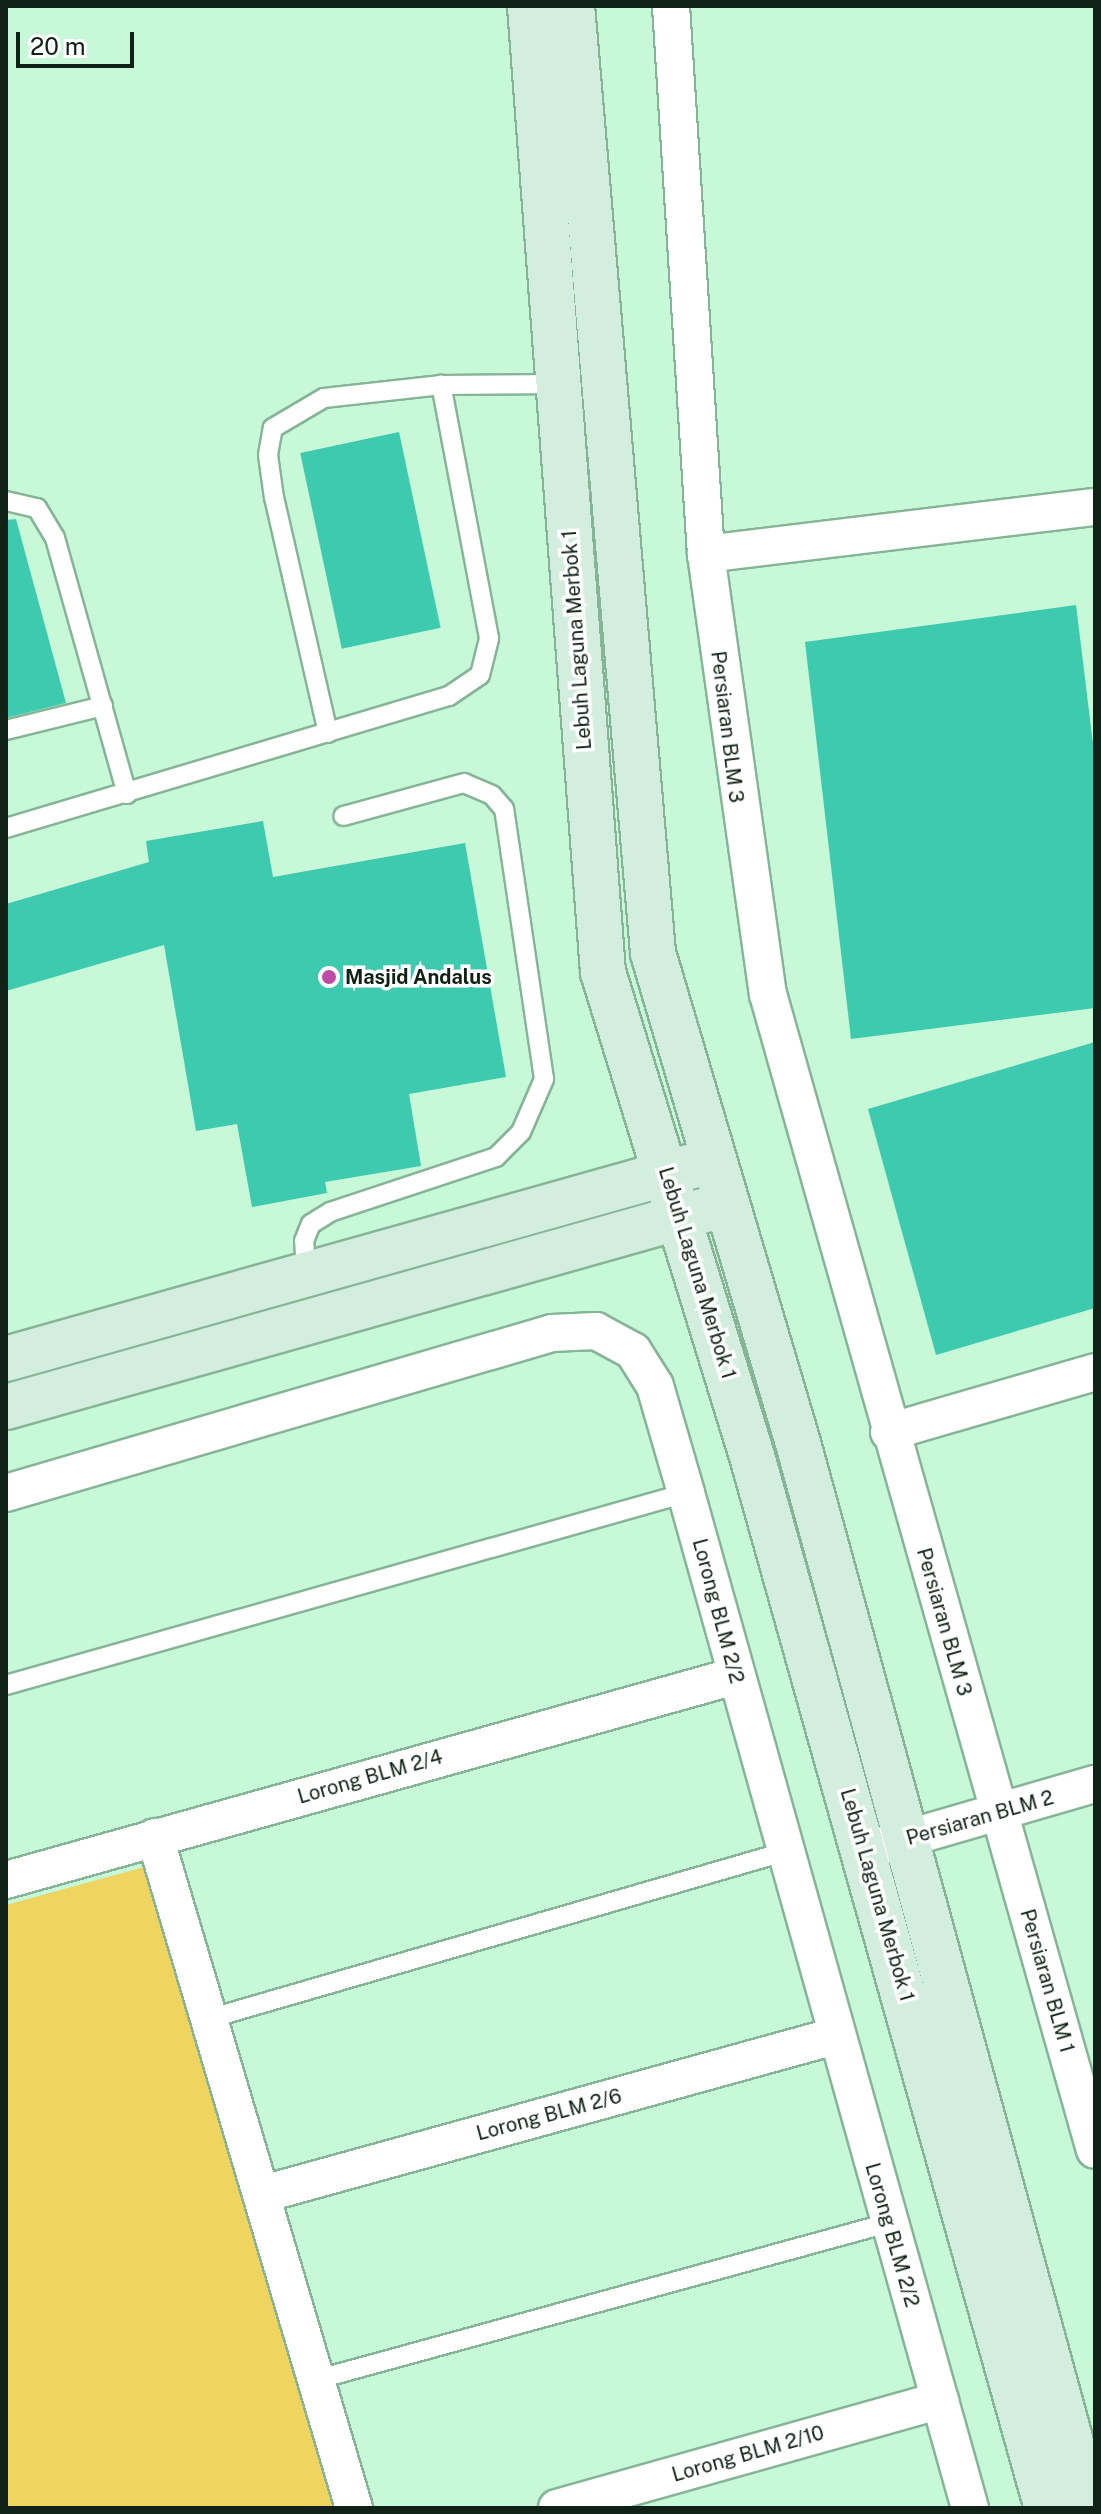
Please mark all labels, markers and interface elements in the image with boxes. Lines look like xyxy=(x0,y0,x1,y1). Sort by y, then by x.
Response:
scale bar xyxy=(20,16,138,66)
text: 20 m xyxy=(30,32,86,60)
street label: Lebuh Laguna Merbok 1 xyxy=(557,529,597,751)
street label: Persiaran BLM 3 xyxy=(706,650,748,804)
place label: Masjid Andalus xyxy=(345,965,492,989)
marker: Masjid Andalus xyxy=(320,968,338,986)
street label: Lebuh Laguna Merbok 1 xyxy=(653,1164,741,1382)
street label: Lorong BLM 2/2 xyxy=(687,1536,749,1686)
street label: Persiaran BLM 3 xyxy=(911,1545,977,1699)
street label: Lorong BLM 2/4 xyxy=(295,1745,445,1809)
street label: Persiaran BLM 2 xyxy=(904,1785,1056,1851)
street label: Lebuh Laguna Merbok 1 xyxy=(835,1786,919,2004)
street label: Persiaran BLM 1 xyxy=(1015,1906,1079,2056)
street label: Lorong BLM 2/6 xyxy=(474,2084,624,2146)
street label: Lorong BLM 2/2 xyxy=(860,2160,924,2310)
street label: Lorong BLM 2/10 xyxy=(669,2421,827,2487)

